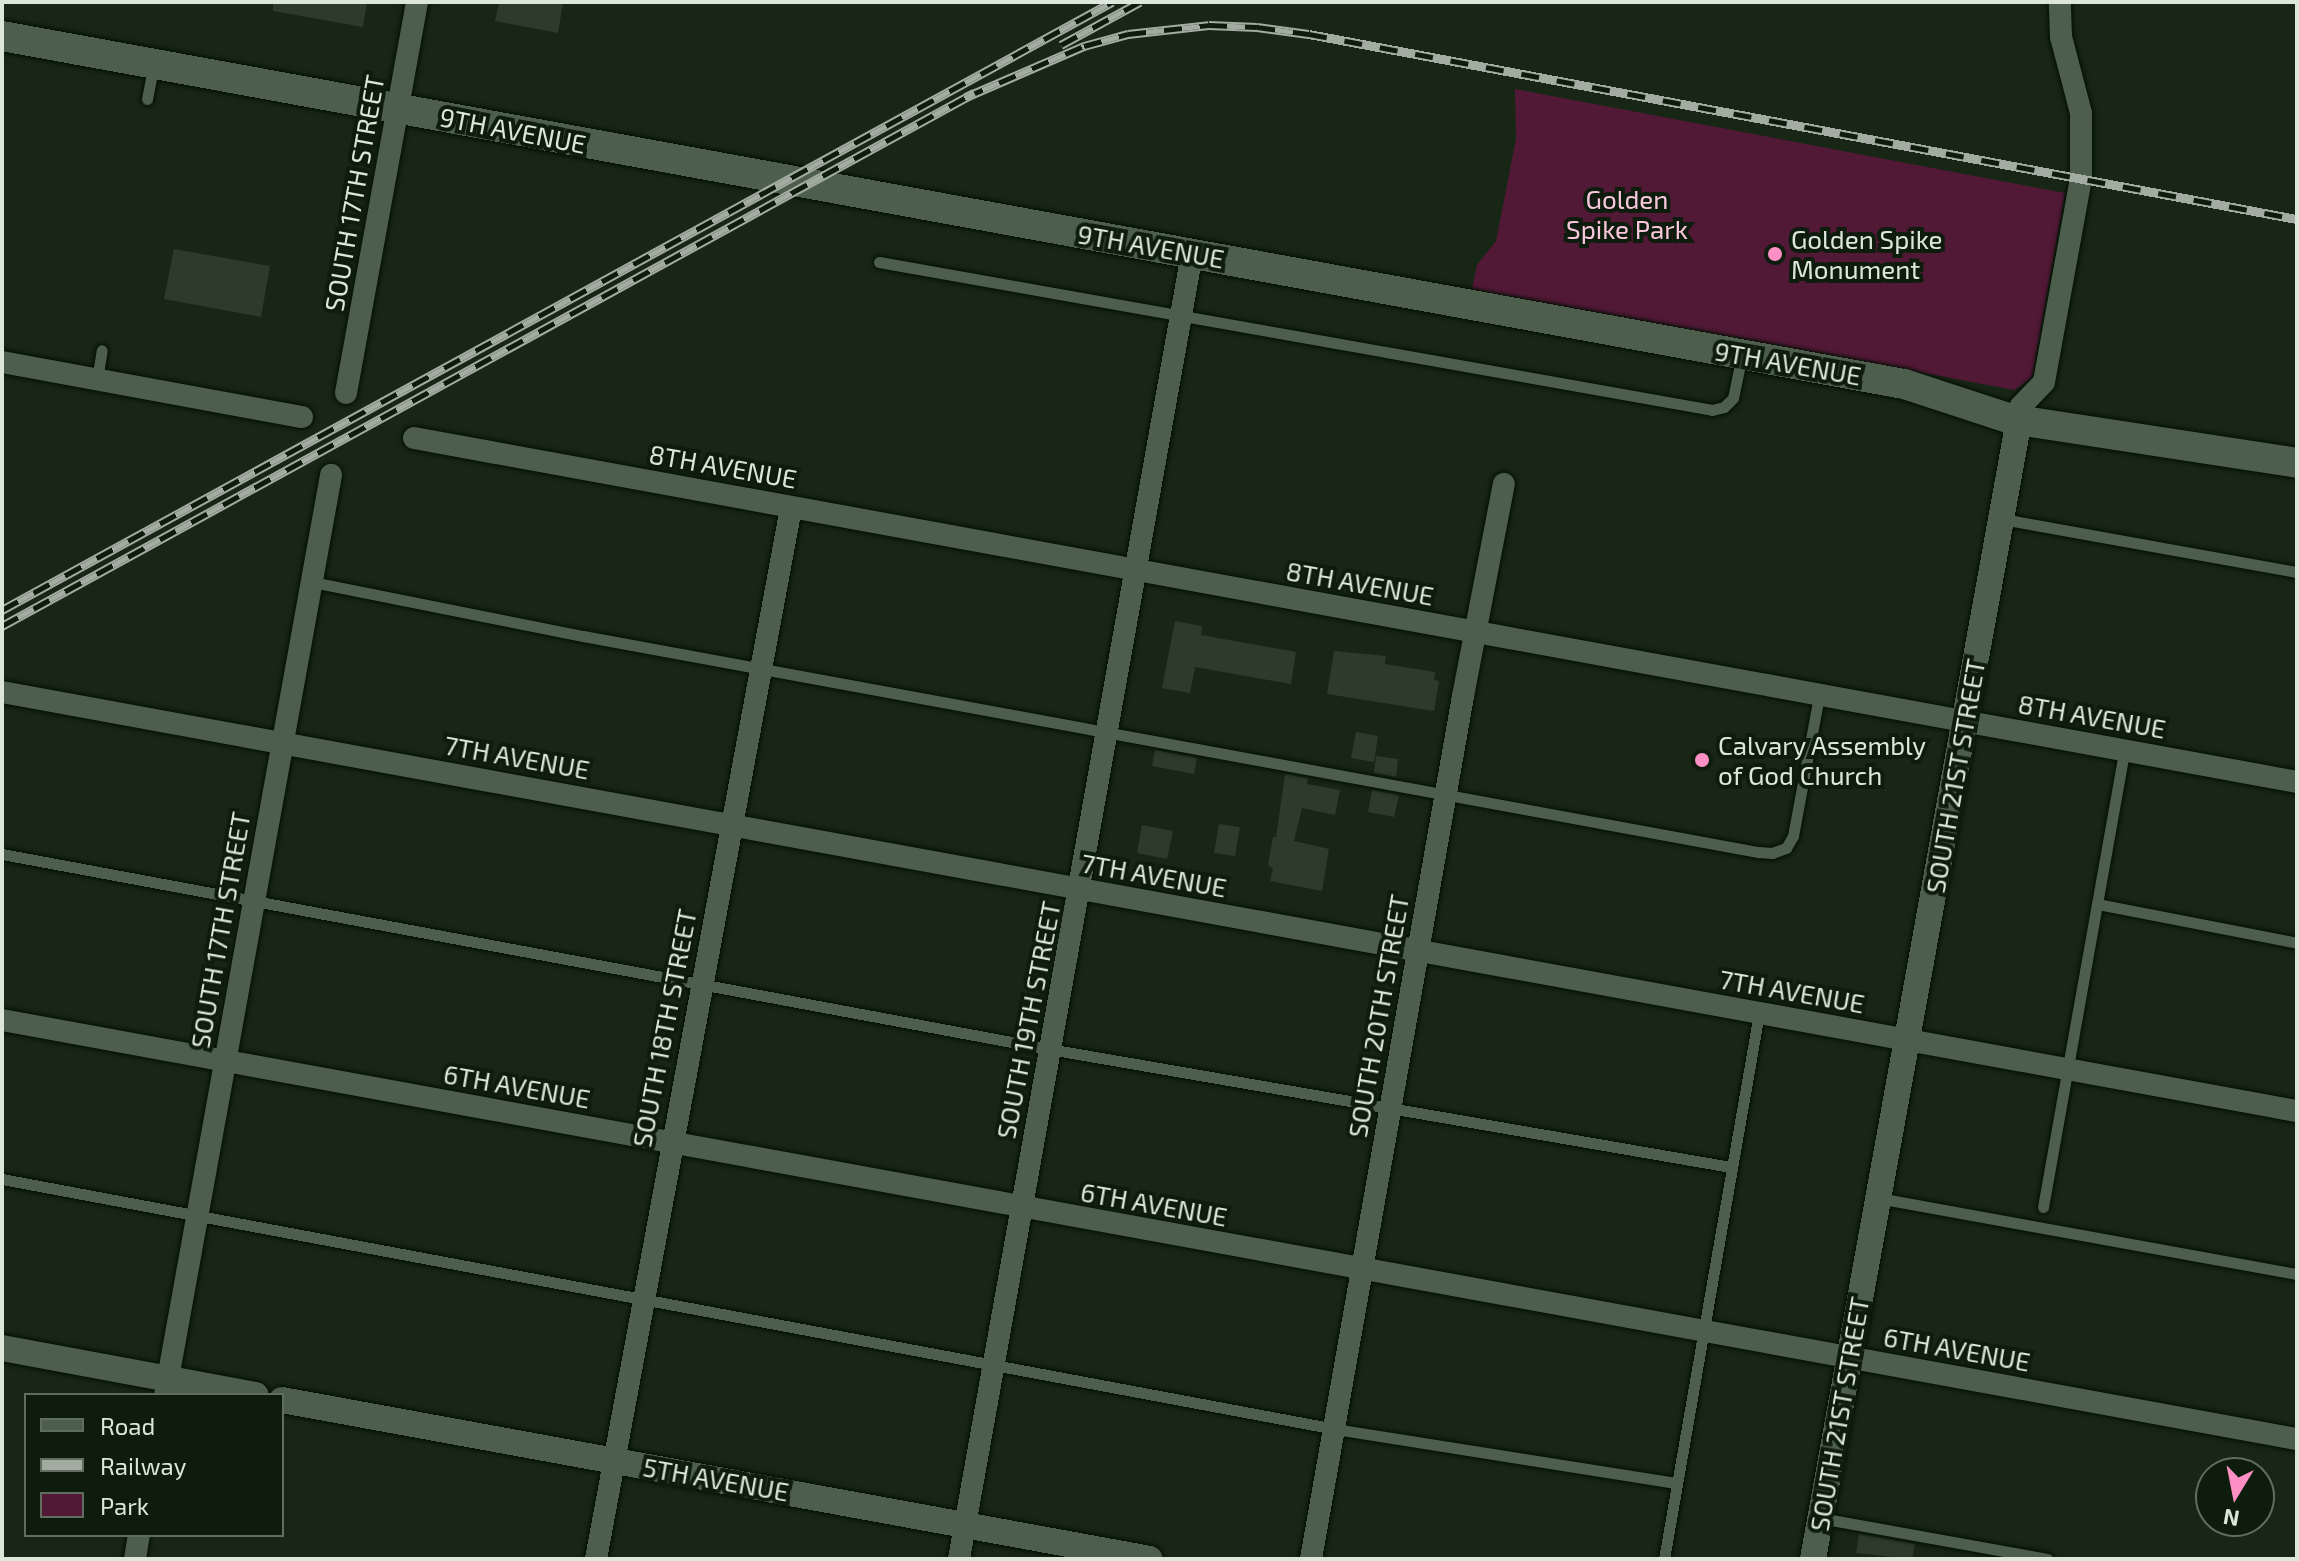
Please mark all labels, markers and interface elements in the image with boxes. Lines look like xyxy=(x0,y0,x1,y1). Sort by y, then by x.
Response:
street label: SOUTH 17TH STREET xyxy=(318,72,390,314)
street label: 9TH AVENUE xyxy=(437,100,589,160)
park label: Golden Spike Park xyxy=(1566,183,1688,244)
street label: 9TH AVENUE xyxy=(1075,218,1227,274)
place label: Golden Spike Monument xyxy=(1791,223,1943,284)
marker: Golden Spike Monument xyxy=(1766,245,1784,263)
street label: 9TH AVENUE xyxy=(1712,335,1864,391)
street label: 8TH AVENUE xyxy=(646,438,800,494)
street label: 8TH AVENUE xyxy=(1283,555,1437,611)
street label: SOUTH 21ST STREET xyxy=(1919,656,1991,896)
street label: 8TH AVENUE xyxy=(2015,688,2169,744)
street label: 7TH AVENUE xyxy=(442,729,592,785)
place label: Calvary Assembly of God Church xyxy=(1718,729,1927,790)
marker: Calvary Assembly of God Church xyxy=(1693,751,1711,769)
street label: SOUTH 17TH STREET xyxy=(184,809,256,1051)
street label: 7TH AVENUE xyxy=(1079,847,1229,903)
street label: SOUTH 20TH STREET xyxy=(1341,892,1415,1140)
street label: SOUTH 19TH STREET xyxy=(990,899,1066,1141)
street label: SOUTH 18TH STREET xyxy=(626,906,702,1150)
street label: 7TH AVENUE xyxy=(1717,963,1867,1019)
street label: 6TH AVENUE xyxy=(441,1058,593,1114)
street label: 6TH AVENUE xyxy=(1078,1176,1230,1232)
street label: SOUTH 21ST STREET xyxy=(1803,1294,1875,1534)
street label: 6TH AVENUE xyxy=(1881,1321,2033,1377)
legend xyxy=(24,1393,284,1537)
text: Road xyxy=(100,1411,155,1440)
text: Railway xyxy=(100,1451,186,1480)
street label: 5TH AVENUE xyxy=(640,1451,792,1507)
north arrow xyxy=(2195,1457,2275,1537)
text: Park xyxy=(100,1491,149,1520)
text: N xyxy=(2221,1504,2241,1533)

